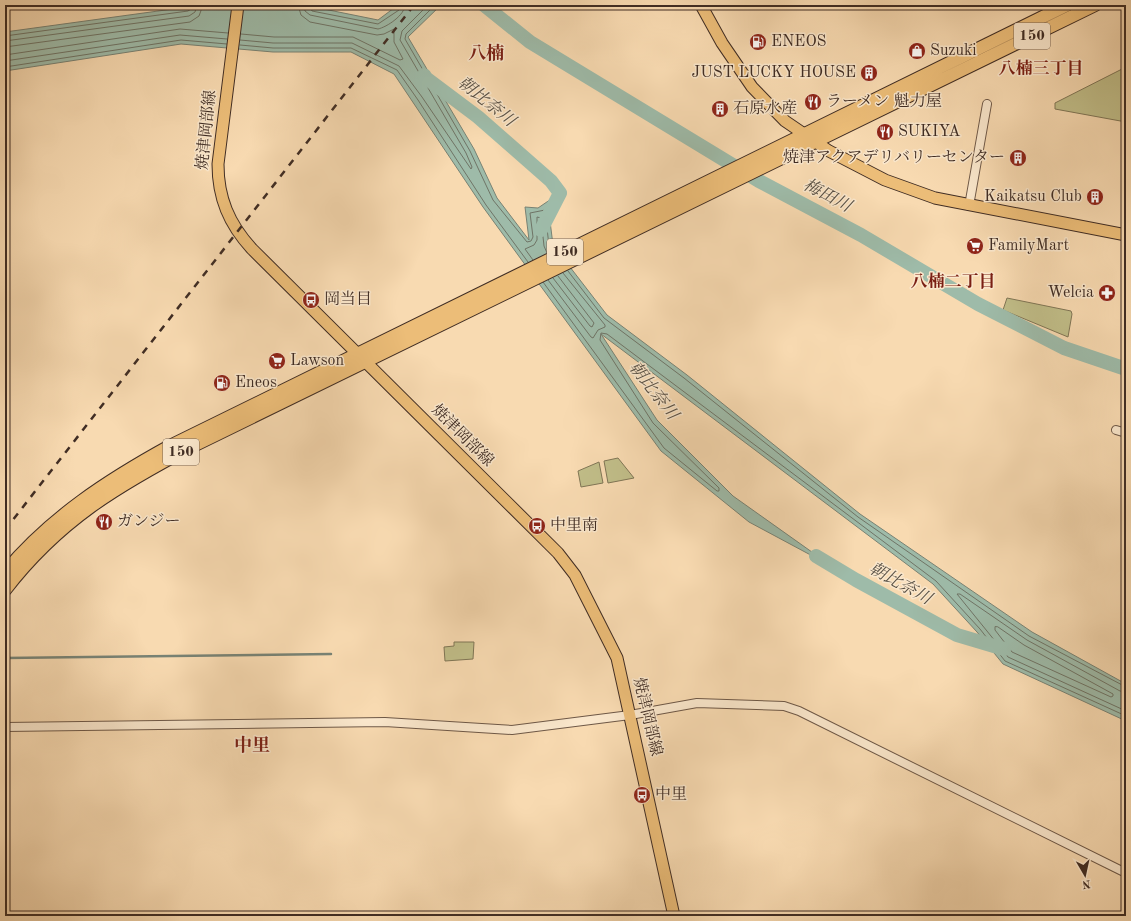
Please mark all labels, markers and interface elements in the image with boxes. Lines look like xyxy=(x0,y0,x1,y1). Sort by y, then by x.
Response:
road number: 150 xyxy=(1014,23,1050,49)
fuel station icon: ENEOS xyxy=(748,32,768,52)
place label: ENEOS xyxy=(771,34,827,50)
shop icon: Suzuki xyxy=(907,41,927,61)
district label: 八楠 xyxy=(468,43,504,63)
place label: Suzuki xyxy=(930,43,977,59)
district label: 八楠三丁目 xyxy=(999,59,1084,78)
building icon: JUST LUCKY HOUSE xyxy=(859,63,879,83)
place label: JUST LUCKY HOUSE xyxy=(692,65,856,81)
water label: 朝比奈川 xyxy=(454,72,521,131)
street label: 焼津岡部線 xyxy=(193,89,219,171)
restaurant icon: ラーメン 魁力屋 xyxy=(803,92,823,112)
place label: ラーメン 魁力屋 xyxy=(826,92,942,110)
building icon: 石原水産 xyxy=(710,99,730,119)
place label: 石原水産 xyxy=(733,99,797,117)
restaurant icon: SUKIYA xyxy=(875,122,895,142)
place label: SUKIYA xyxy=(898,124,961,140)
place label: 焼津アクアデリバリーセンター xyxy=(783,148,1005,166)
building icon: 焼津アクアデリバリーセンター xyxy=(1008,148,1028,168)
water label: 梅田川 xyxy=(800,175,856,216)
building icon: Kaikatsu Club xyxy=(1085,187,1105,207)
place label: Kaikatsu Club xyxy=(984,189,1082,205)
supermarket icon: FamilyMart xyxy=(965,236,985,256)
place label: FamilyMart xyxy=(988,238,1069,254)
road number: 150 xyxy=(547,239,583,265)
district label: 八楠二丁目 xyxy=(911,272,996,291)
pharmacy icon: Welcia xyxy=(1097,283,1117,303)
place label: Welcia xyxy=(1048,285,1094,301)
bus stop icon: 岡当目 xyxy=(301,290,321,310)
place label: 岡当目 xyxy=(324,290,372,308)
supermarket icon: Lawson xyxy=(267,351,287,371)
place label: Lawson xyxy=(290,353,345,369)
water label: 朝比奈川 xyxy=(625,358,683,425)
fuel station icon: Eneos xyxy=(212,373,232,393)
place label: Eneos xyxy=(235,375,277,391)
street label: 焼津岡部線 xyxy=(428,401,497,470)
road number: 150 xyxy=(163,439,199,465)
restaurant icon: ガンジー xyxy=(94,512,114,532)
place label: ガンジー xyxy=(117,513,181,530)
bus stop icon: 中里南 xyxy=(527,516,547,536)
place label: 中里南 xyxy=(550,516,598,534)
water label: 朝比奈川 xyxy=(866,558,937,609)
street label: 焼津岡部線 xyxy=(630,676,666,758)
district label: 中里 xyxy=(234,735,270,755)
bus stop icon: 中里 xyxy=(632,785,652,805)
place label: 中里 xyxy=(655,785,687,803)
north arrow xyxy=(1065,855,1105,895)
text: N xyxy=(1081,877,1091,890)

